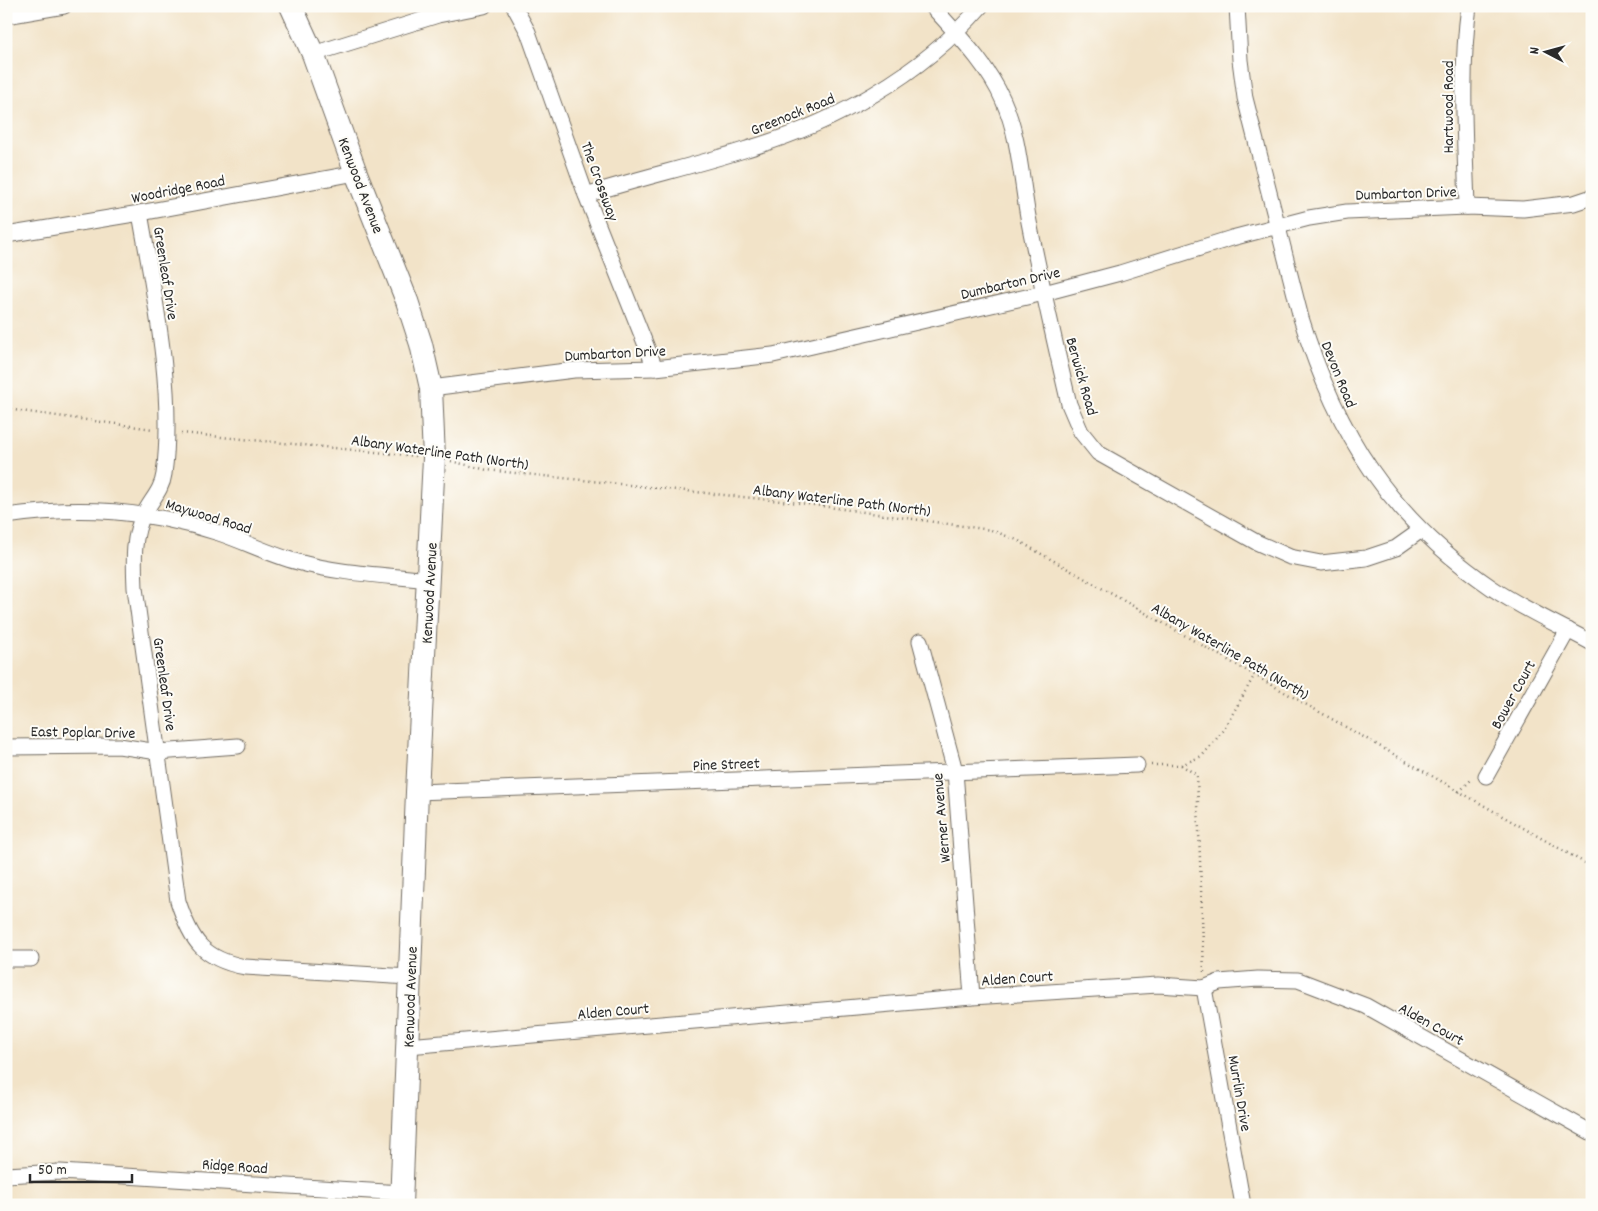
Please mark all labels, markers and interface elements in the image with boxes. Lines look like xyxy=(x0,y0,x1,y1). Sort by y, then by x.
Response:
north arrow xyxy=(1520,28,1570,78)
text: N xyxy=(1525,46,1545,55)
street label: Hartwood Road xyxy=(1438,60,1461,154)
street label: Greenock Road xyxy=(747,88,839,143)
street label: Kenwood Avenue xyxy=(331,134,389,237)
street label: The Crossway xyxy=(574,139,624,225)
street label: Woodridge Road xyxy=(130,170,227,211)
street label: Dumbarton Drive xyxy=(1355,181,1457,208)
street label: Greenleaf Drive xyxy=(146,225,183,322)
street label: Dumbarton Drive xyxy=(959,262,1063,307)
street label: Berwick Road xyxy=(1058,335,1103,418)
street label: Devon Road xyxy=(1314,338,1361,412)
street label: Dumbarton Drive xyxy=(564,340,666,369)
street label: Albany Waterline Path (North) xyxy=(350,430,530,477)
street label: Albany Waterline Path (North) xyxy=(752,479,932,524)
street label: Maywood Road xyxy=(162,493,254,541)
street label: Kenwood Avenue xyxy=(416,542,445,644)
street label: Albany Waterline Path (North) xyxy=(1147,598,1313,707)
street label: Greenleaf Drive xyxy=(146,636,181,732)
street label: Bower Court xyxy=(1486,657,1543,734)
street label: East Poplar Drive xyxy=(30,721,135,746)
street label: Pine Street xyxy=(692,753,760,778)
street label: Werner Avenue xyxy=(927,772,958,864)
street label: Kenwood Avenue xyxy=(398,946,425,1048)
street label: Alden Court xyxy=(981,966,1054,993)
street label: Alden Court xyxy=(576,998,650,1027)
street label: Alden Court xyxy=(1394,998,1468,1053)
street label: Murrlin Drive xyxy=(1221,1054,1257,1133)
scale bar xyxy=(30,1151,132,1183)
street label: Ridge Road xyxy=(201,1154,268,1181)
text: 50 m xyxy=(38,1160,67,1182)

